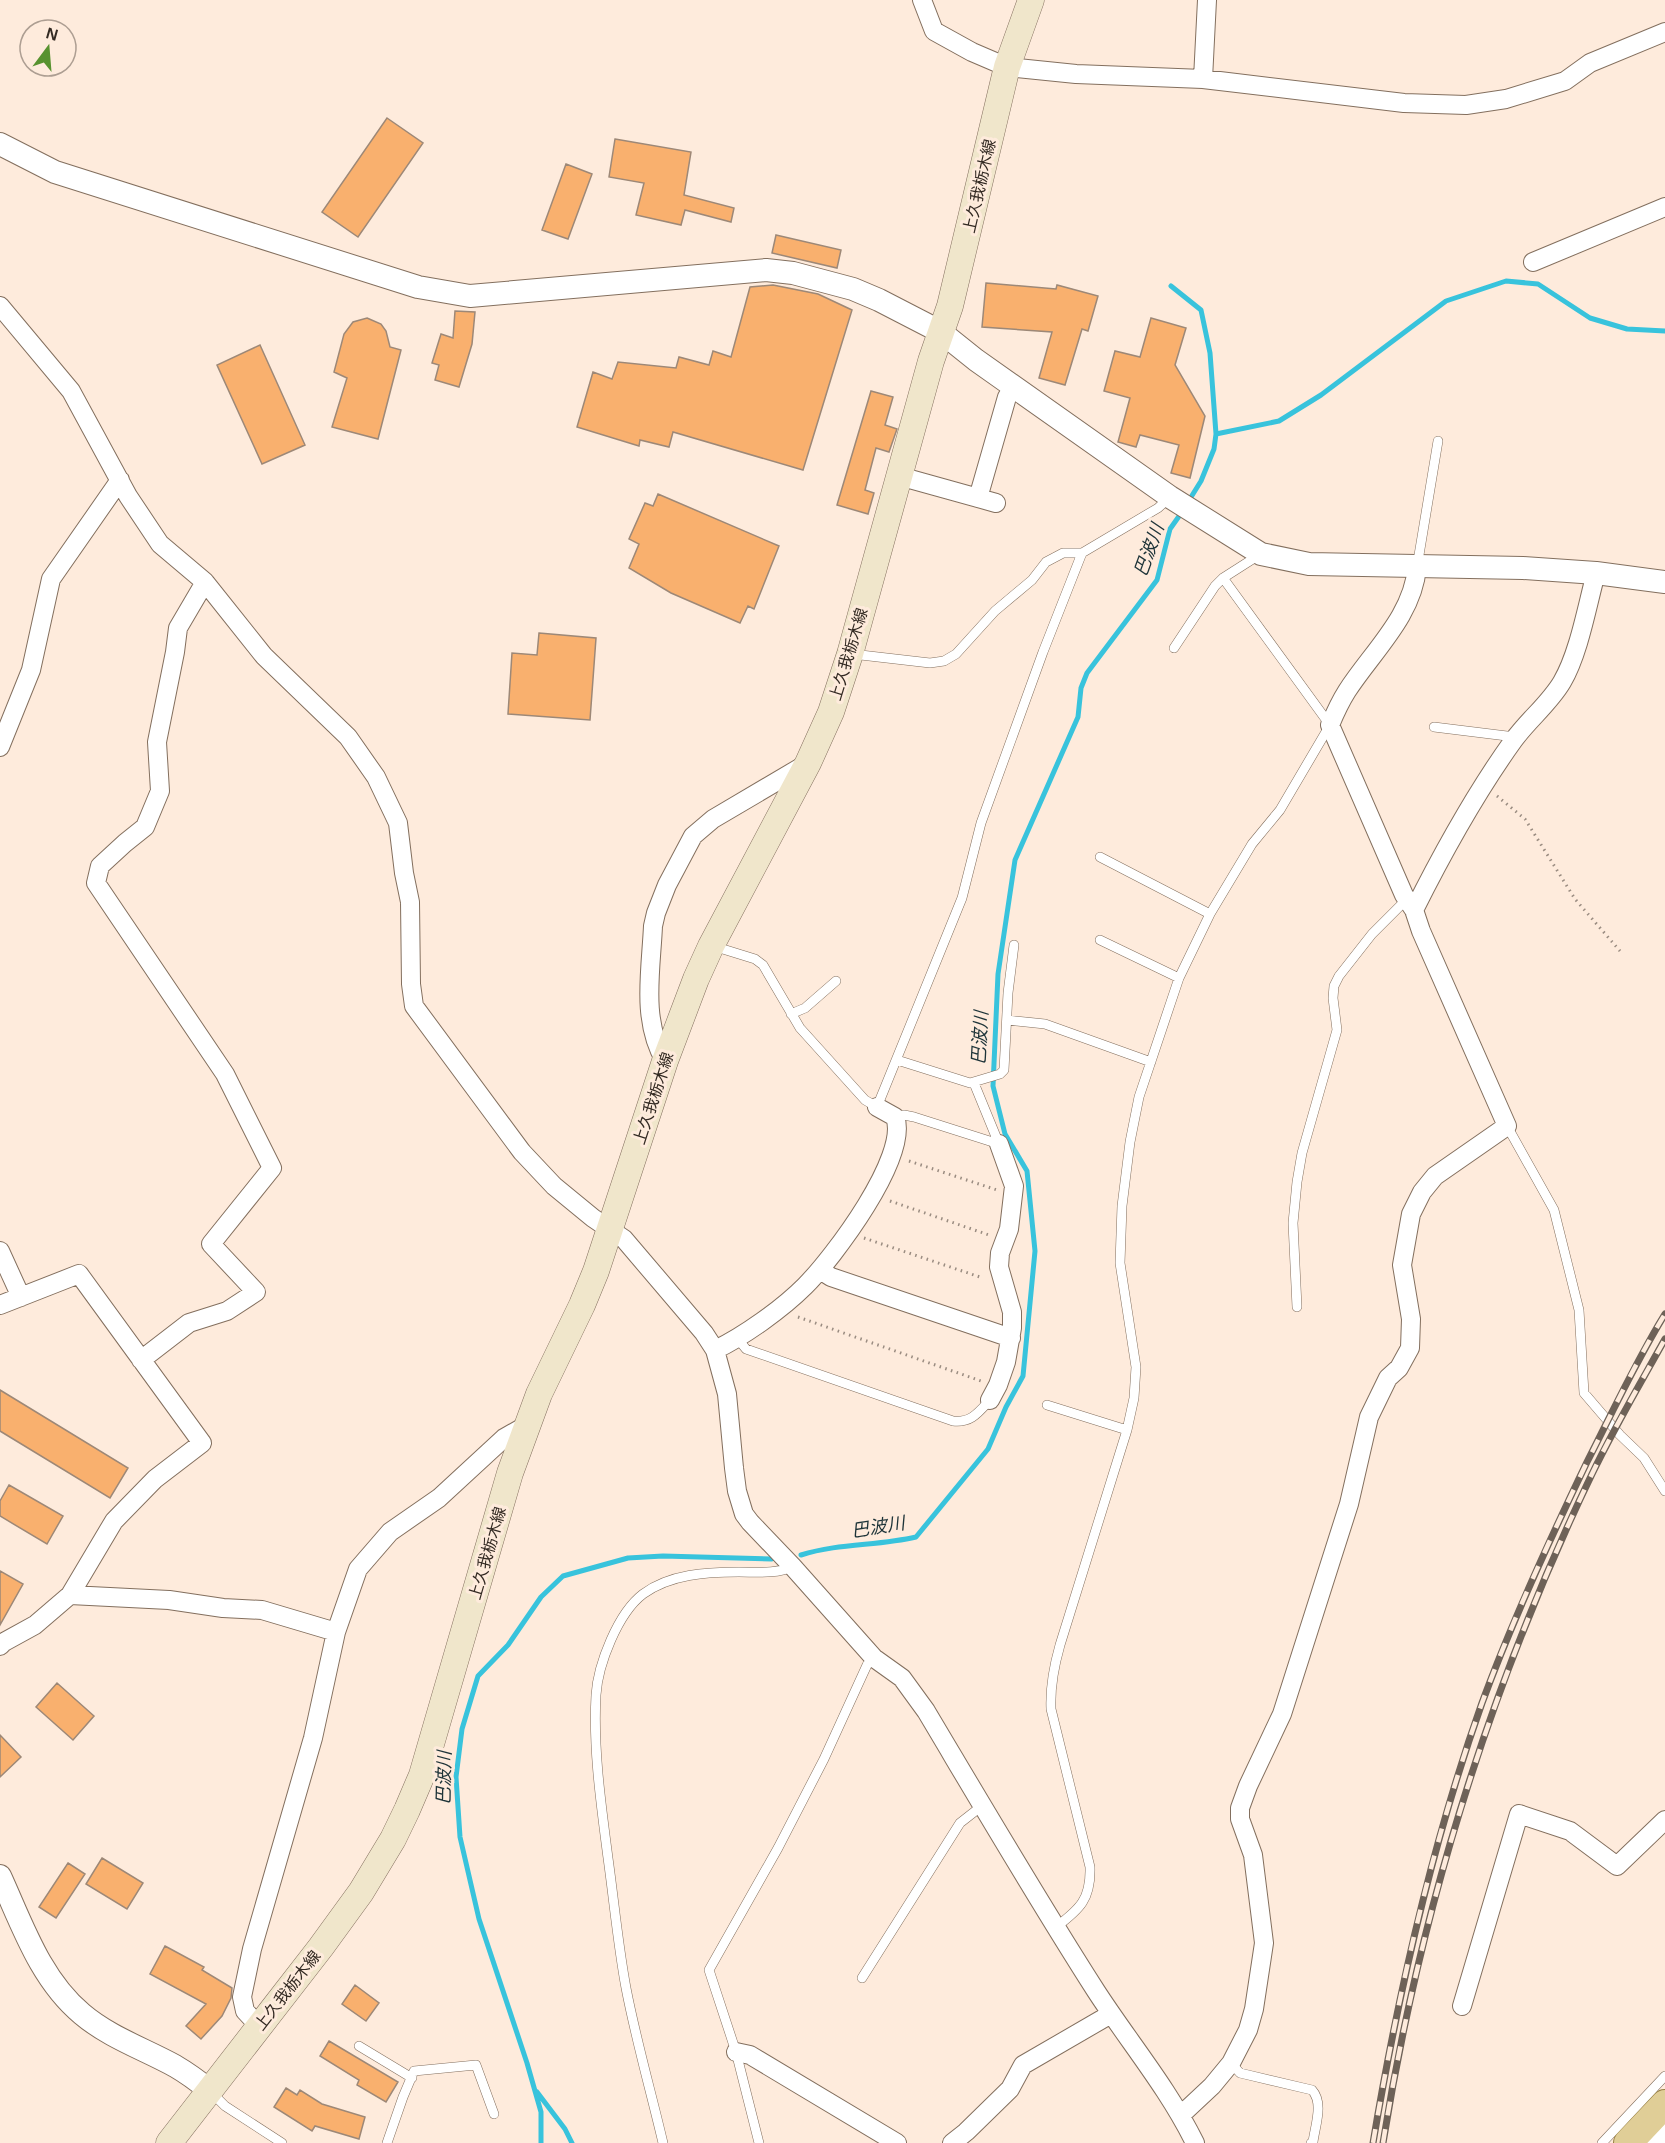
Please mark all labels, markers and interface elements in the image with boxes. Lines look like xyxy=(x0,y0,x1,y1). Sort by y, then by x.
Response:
north arrow xyxy=(18,18,78,78)
text: N xyxy=(44,24,60,44)
street label: 上久我栃木線 xyxy=(960,137,999,235)
water label: 巴波川 xyxy=(1130,519,1168,579)
street label: 上久我栃木線 xyxy=(826,606,871,703)
water label: 巴波川 xyxy=(969,1009,992,1065)
street label: 上久我栃木線 xyxy=(631,1050,676,1146)
street label: 上久我栃木線 xyxy=(466,1505,509,1602)
water label: 巴波川 xyxy=(850,1513,908,1541)
water label: 巴波川 xyxy=(434,1749,455,1805)
street label: 上久我栃木線 xyxy=(251,1947,324,2033)

